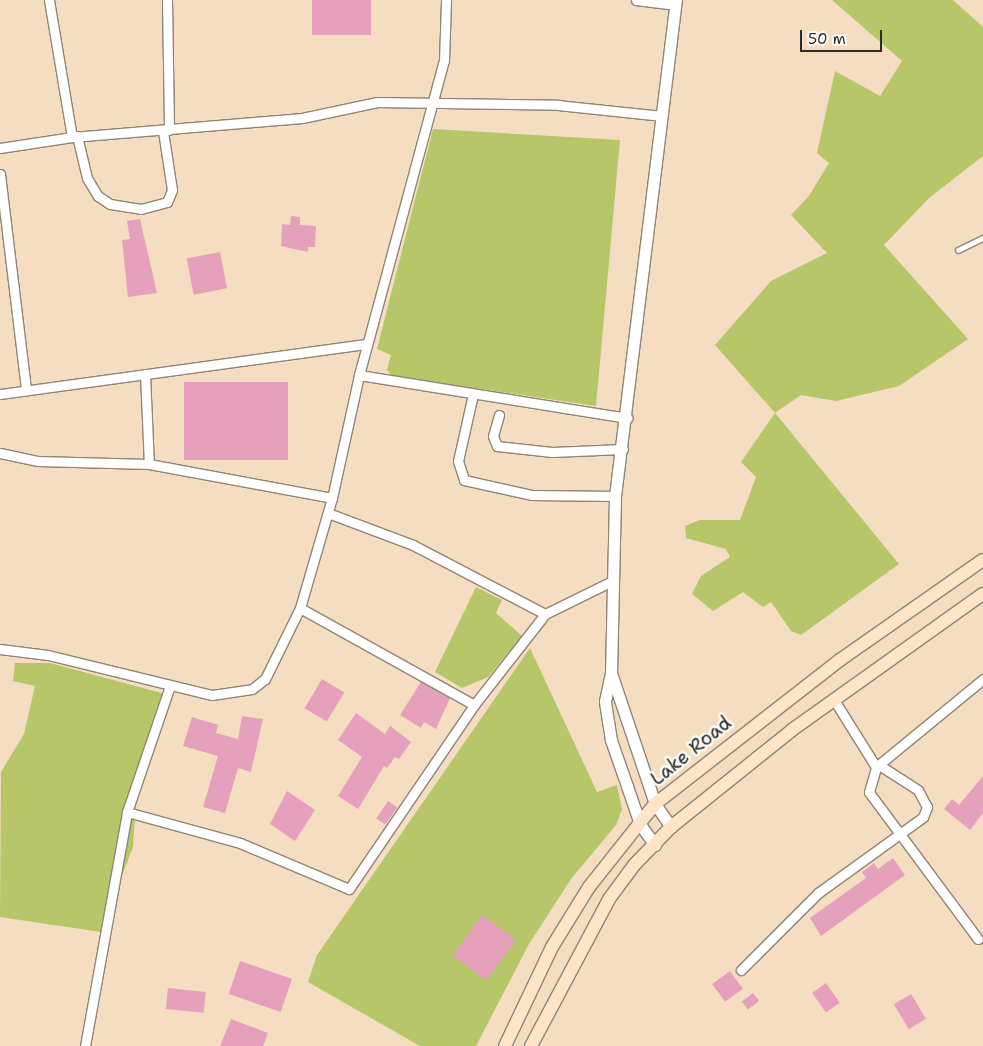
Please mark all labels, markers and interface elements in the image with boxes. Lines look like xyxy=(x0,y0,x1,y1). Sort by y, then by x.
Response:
scale bar xyxy=(803,20,886,52)
text: 50 m xyxy=(808,29,846,49)
street label: Lake Road xyxy=(646,712,736,790)

